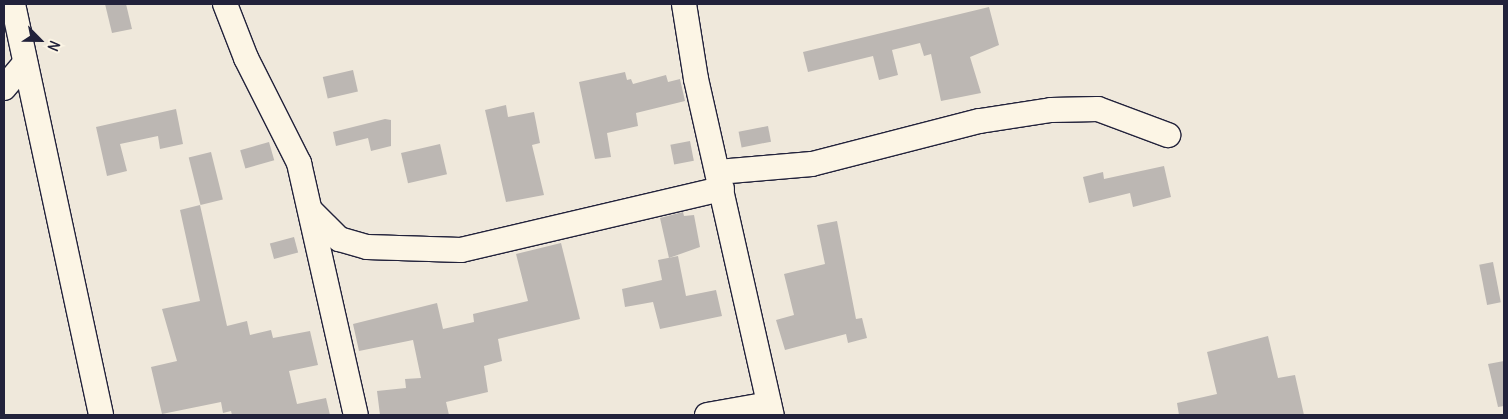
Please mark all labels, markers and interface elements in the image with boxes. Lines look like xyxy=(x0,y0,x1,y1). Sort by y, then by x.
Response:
north arrow xyxy=(15,15,65,65)
text: N xyxy=(44,38,64,54)

